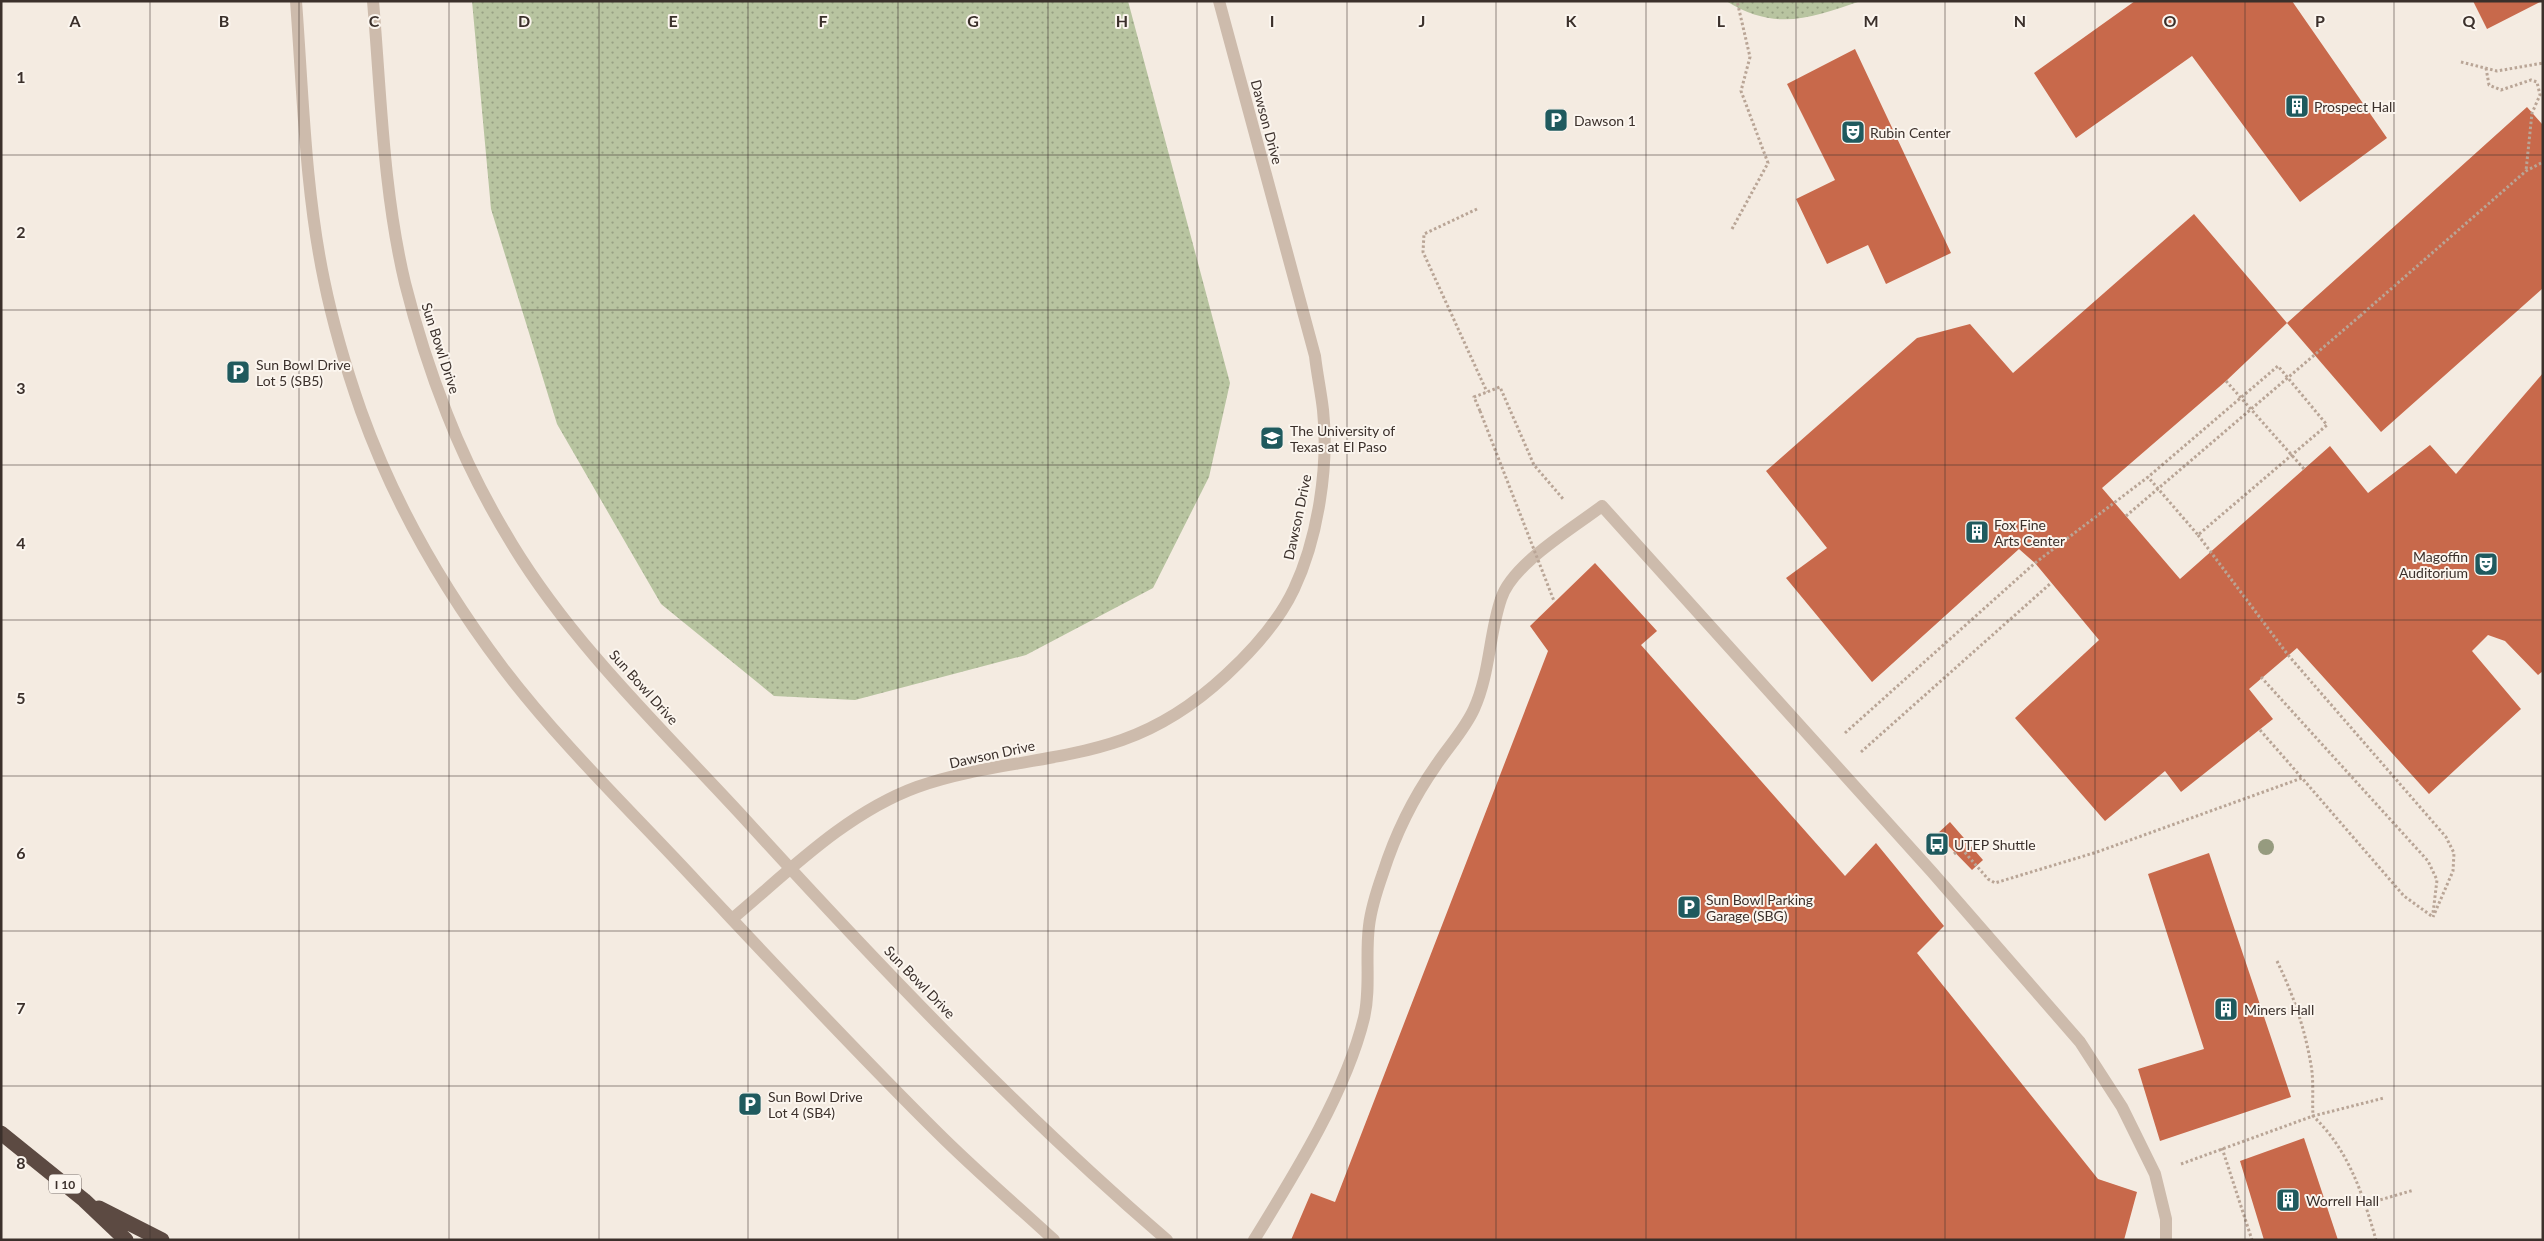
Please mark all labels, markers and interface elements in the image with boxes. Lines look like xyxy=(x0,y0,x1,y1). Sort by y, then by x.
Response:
text: A xyxy=(68,11,81,30)
text: B xyxy=(219,11,229,30)
text: C xyxy=(369,11,380,30)
text: D xyxy=(518,11,530,30)
text: E xyxy=(668,11,678,30)
text: F xyxy=(818,11,828,30)
text: G xyxy=(967,11,979,30)
text: H xyxy=(1116,11,1128,30)
text: I xyxy=(1270,11,1274,30)
text: J xyxy=(1419,11,1425,30)
text: K xyxy=(1566,11,1578,30)
text: L xyxy=(1717,11,1726,30)
text: M xyxy=(1863,11,1879,30)
text: N xyxy=(2014,11,2026,30)
text: O xyxy=(2164,11,2177,30)
text: P xyxy=(2315,11,2325,30)
text: Q xyxy=(2463,11,2476,30)
text: 1 xyxy=(16,67,26,86)
street label: Dawson Drive xyxy=(1248,78,1286,166)
building icon: Prospect Hall xyxy=(2284,93,2310,119)
place label: Prospect Hall xyxy=(2314,98,2396,115)
parking icon: Dawson 1 xyxy=(1543,107,1569,133)
place label: Dawson 1 xyxy=(1574,112,1636,129)
theatre icon: Rubin Center xyxy=(1840,119,1866,145)
place label: Rubin Center xyxy=(1870,124,1951,141)
text: 2 xyxy=(16,222,26,241)
street label: Sun Bowl Drive xyxy=(418,300,464,396)
place label: Sun Bowl Drive Lot 5 (SB5) xyxy=(256,356,351,389)
parking icon: Sun Bowl Drive Lot 5 (SB5) xyxy=(225,359,251,385)
text: 3 xyxy=(16,378,26,397)
place label: The University of Texas at El Paso xyxy=(1290,422,1395,455)
school or university icon: The University of Texas at El Paso xyxy=(1259,425,1285,451)
street label: Dawson Drive xyxy=(1280,473,1314,561)
place label: Fox Fine Arts Center xyxy=(1994,516,2065,549)
building icon: Fox Fine Arts Center xyxy=(1964,519,1990,545)
text: 4 xyxy=(16,533,26,552)
place label: Magoffin Auditorium xyxy=(2399,548,2468,581)
theatre icon: Magoffin Auditorium xyxy=(2473,551,2499,577)
street label: Sun Bowl Drive xyxy=(606,646,682,728)
text: 5 xyxy=(16,688,26,707)
street label: Dawson Drive xyxy=(948,737,1036,771)
bus stop icon: UTEP Shuttle xyxy=(1924,831,1950,857)
place label: UTEP Shuttle xyxy=(1954,836,2036,853)
text: 6 xyxy=(16,843,26,862)
place label: Sun Bowl Parking Garage (SBG) xyxy=(1706,891,1813,924)
parking icon: Sun Bowl Parking Garage (SBG) xyxy=(1676,894,1702,920)
street label: Sun Bowl Drive xyxy=(881,942,959,1022)
building icon: Miners Hall xyxy=(2213,996,2239,1022)
text: 7 xyxy=(16,998,26,1017)
place label: Miners Hall xyxy=(2244,1001,2314,1018)
place label: Sun Bowl Drive Lot 4 (SB4) xyxy=(768,1088,863,1121)
parking icon: Sun Bowl Drive Lot 4 (SB4) xyxy=(737,1091,763,1117)
text: 8 xyxy=(16,1153,26,1172)
road number: I 10 xyxy=(49,1174,81,1194)
building icon: Worrell Hall xyxy=(2275,1187,2301,1213)
place label: Worrell Hall xyxy=(2306,1192,2379,1209)

